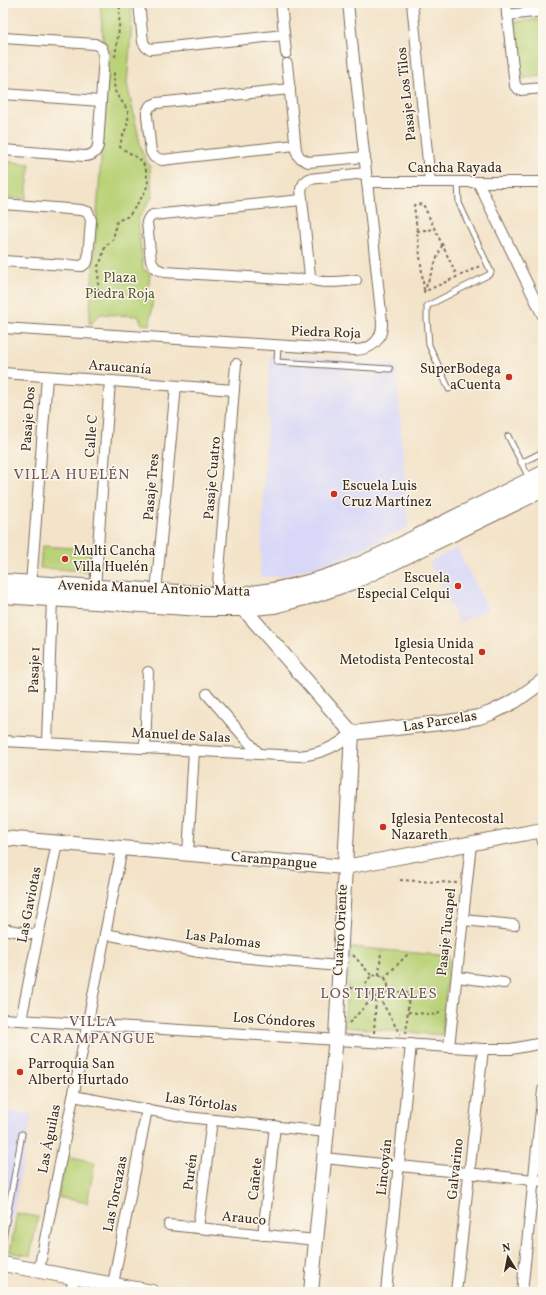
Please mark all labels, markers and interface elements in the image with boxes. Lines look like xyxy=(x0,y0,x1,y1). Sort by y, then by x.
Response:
street label: Pasaje Los Tilos xyxy=(393,46,421,142)
street label: Cancha Rayada xyxy=(408,159,502,178)
park label: Plaza Piedra Roja xyxy=(85,269,155,304)
street label: Piedra Roja xyxy=(291,322,361,344)
street label: Araucanía xyxy=(88,356,152,380)
place label: SuperBodega aCuenta xyxy=(420,360,501,395)
marker: SuperBodega aCuenta xyxy=(504,372,514,382)
street label: Pasaje Dos xyxy=(17,386,41,452)
street label: Calle C xyxy=(81,414,103,458)
street label: Pasaje Cuatro xyxy=(200,436,226,520)
street label: Pasaje Tres xyxy=(140,453,164,521)
district label: VILLA HUELÉN xyxy=(14,465,130,486)
place label: Escuela Luis Cruz Martínez xyxy=(342,477,432,512)
marker: Escuela Luis Cruz Martínez xyxy=(329,489,339,499)
place label: Multi Cancha Villa Huelén xyxy=(73,542,155,577)
marker: Multi Cancha Villa Huelén xyxy=(60,554,70,564)
place label: Escuela Especial Celqui xyxy=(357,569,450,604)
street label: Avenida Manuel Antonio Matta xyxy=(57,576,251,602)
marker: Escuela Especial Celqui xyxy=(453,581,463,591)
place label: Iglesia Unida Metodista Pentecostal xyxy=(340,635,474,670)
street label: Pasaje 1 xyxy=(25,646,45,694)
marker: Iglesia Unida Metodista Pentecostal xyxy=(477,647,487,657)
street label: Las Parcelas xyxy=(402,707,478,737)
street label: Manuel de Salas xyxy=(131,724,231,748)
place label: Iglesia Pentecostal Nazareth xyxy=(391,810,504,845)
marker: Iglesia Pentecostal Nazareth xyxy=(378,822,388,832)
street label: Carampangue xyxy=(230,848,318,874)
street label: Las Gaviotas xyxy=(13,865,47,945)
street label: Cuatro Oriente xyxy=(329,883,353,976)
street label: Pasaje Tucapel xyxy=(433,887,461,977)
street label: Las Palomas xyxy=(184,926,262,954)
district label: LOS TIJERALES xyxy=(320,984,438,1005)
street label: Los Cóndores xyxy=(232,1009,316,1033)
district label: VILLA CARAMPANGUE xyxy=(30,1012,156,1050)
place label: Parroquia San Alberto Hurtado xyxy=(28,1055,129,1090)
marker: Parroquia San Alberto Hurtado xyxy=(15,1067,25,1077)
street label: Las Tórtolas xyxy=(164,1089,238,1117)
street label: Las Águilas xyxy=(34,1103,66,1175)
street label: Galvarino xyxy=(443,1137,469,1201)
street label: Lincoyán xyxy=(373,1138,397,1196)
street label: Purén xyxy=(179,1153,203,1191)
street label: Las Torcazas xyxy=(99,1154,133,1234)
street label: Cañete xyxy=(244,1157,268,1201)
street label: Arauco xyxy=(221,1207,267,1231)
north arrow xyxy=(488,1237,528,1277)
text: N xyxy=(501,1241,512,1257)

